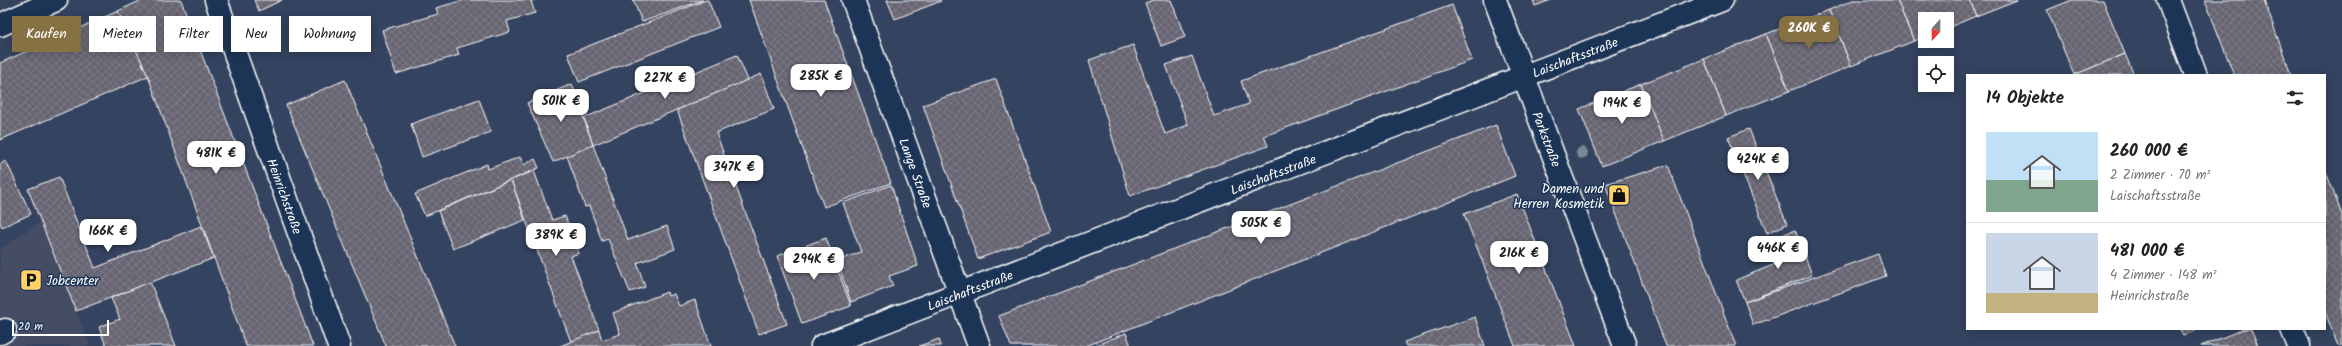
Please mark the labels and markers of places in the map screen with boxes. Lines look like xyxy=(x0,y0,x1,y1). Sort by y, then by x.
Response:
pin: 260K € xyxy=(1776,16,1842,50)
pin: 285K € xyxy=(788,64,854,98)
pin: 227K € xyxy=(632,66,698,100)
pin: 501K € xyxy=(528,89,594,123)
pin: 194K € xyxy=(1589,91,1655,125)
pin: 481K € xyxy=(183,141,249,175)
pin: 424K € xyxy=(1725,147,1791,181)
pin: 347K € xyxy=(701,155,767,189)
place label: Damen und Herren Kosmetik xyxy=(1513,179,1605,215)
shop icon: Damen und Herren Kosmetik xyxy=(1606,182,1632,208)
pin: 505K € xyxy=(1228,211,1294,245)
pin: 166K € xyxy=(75,219,141,253)
pin: 389K € xyxy=(523,223,589,257)
pin: 446K € xyxy=(1745,236,1811,270)
pin: 216K € xyxy=(1486,241,1552,275)
pin: 294K € xyxy=(781,247,847,281)
parking icon: Jobcenter xyxy=(18,267,44,293)
place label: Jobcenter xyxy=(46,271,99,292)

